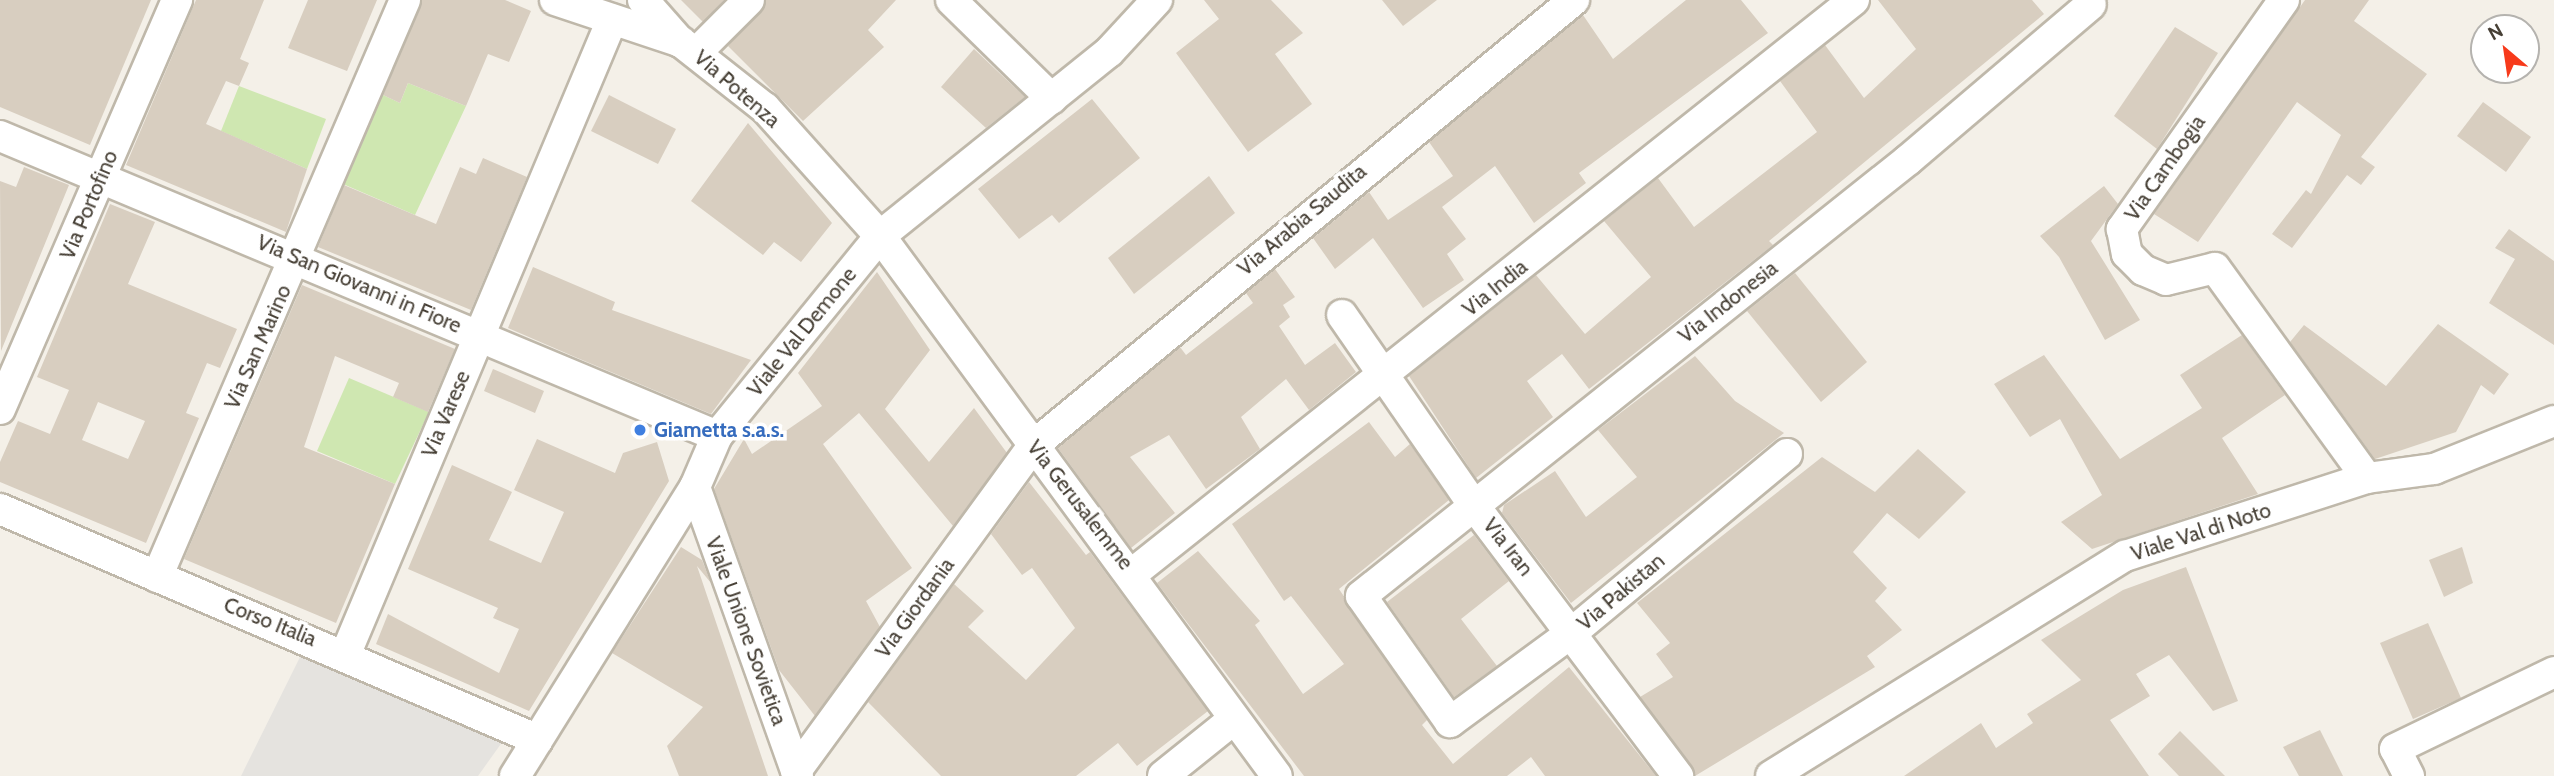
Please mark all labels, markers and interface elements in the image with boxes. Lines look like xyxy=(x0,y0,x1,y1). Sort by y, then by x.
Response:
north arrow xyxy=(2470,14,2540,84)
text: N xyxy=(2484,19,2507,45)
street label: Via Potenza xyxy=(689,45,785,133)
street label: Via Cambogia xyxy=(2119,110,2211,226)
street label: Via Portofino xyxy=(55,147,123,263)
street label: Via Arabia Saudita xyxy=(1233,159,1371,281)
street label: Via San Giovanni in Fiore xyxy=(253,230,465,338)
street label: Via India xyxy=(1458,254,1532,322)
street label: Via Indonesia xyxy=(1673,255,1783,349)
street label: Viale Val Demone xyxy=(742,262,862,402)
street label: Via San Marino xyxy=(219,281,297,413)
street label: Via Varese xyxy=(417,367,475,461)
place label: Giametta s.a.s. xyxy=(654,417,784,443)
marker: Giametta s.a.s. xyxy=(632,422,648,438)
street label: Via Gerusalemme xyxy=(1022,435,1138,575)
street label: Viale Val di Noto xyxy=(2128,498,2274,566)
street label: Via Iran xyxy=(1478,513,1538,581)
street label: Viale Unione Sovietica xyxy=(700,533,792,729)
street label: Via Pakistan xyxy=(1572,548,1670,636)
street label: Via Giordania xyxy=(870,553,960,663)
street label: Corso Italia xyxy=(220,592,320,652)

